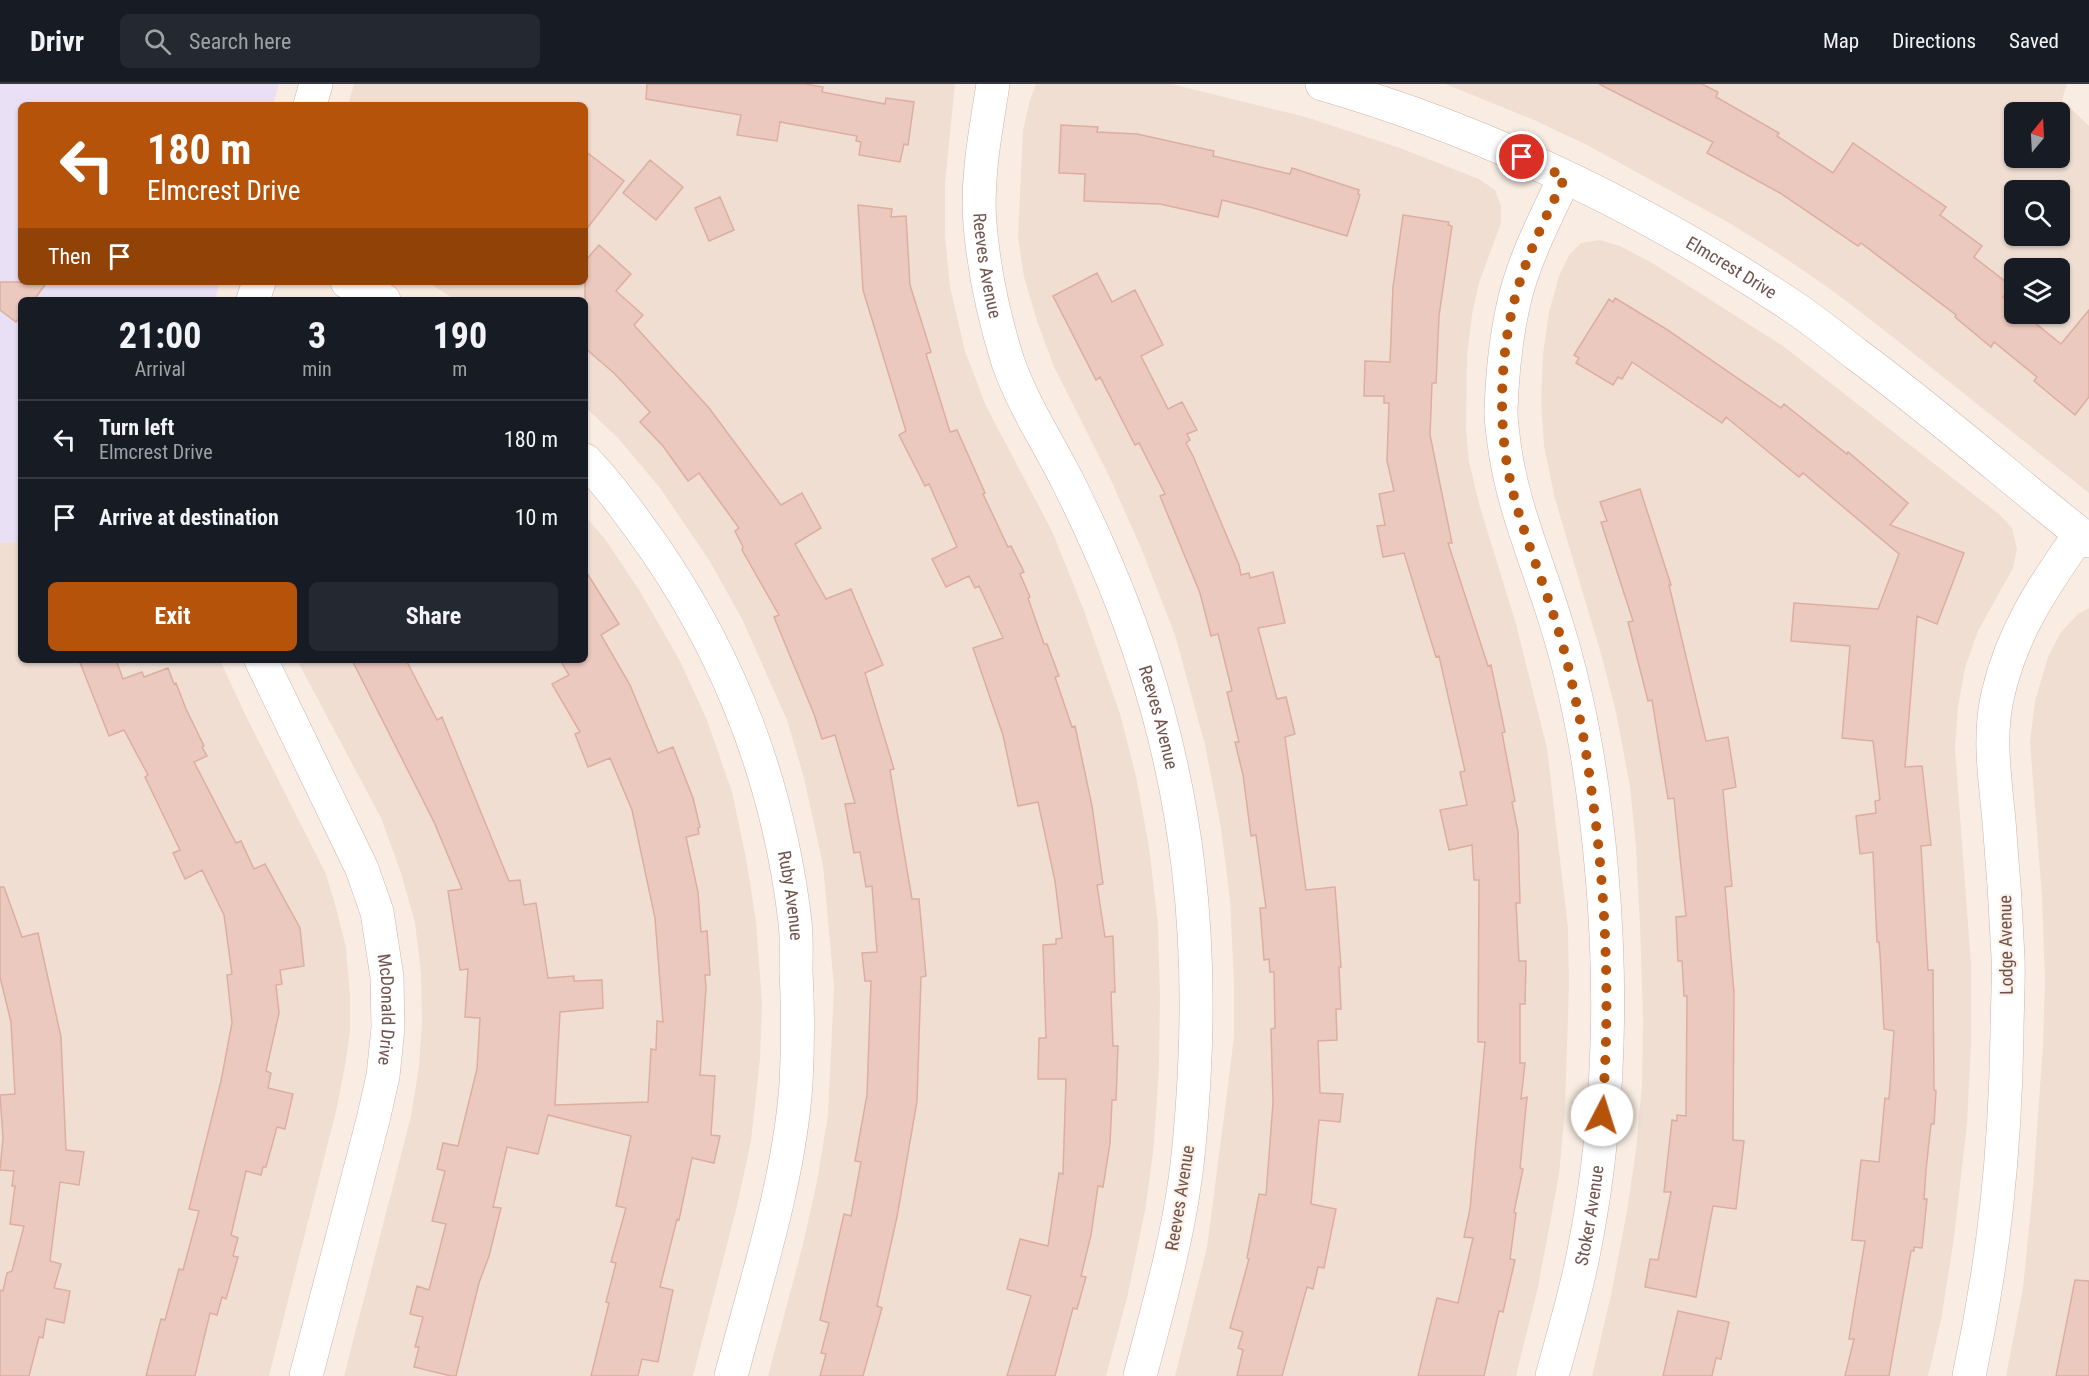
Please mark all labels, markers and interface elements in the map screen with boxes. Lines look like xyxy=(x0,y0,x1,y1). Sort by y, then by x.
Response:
search box xyxy=(120,14,540,68)
text: Drivr xyxy=(30,25,84,58)
icon: search xyxy=(141,25,174,58)
text: Search here xyxy=(189,29,291,54)
text: Map xyxy=(1823,29,1859,53)
text: Directions xyxy=(1892,29,1976,53)
text: Saved xyxy=(2009,29,2059,53)
north arrow xyxy=(2004,102,2070,168)
map controls xyxy=(2004,102,2070,324)
text: 180 m xyxy=(147,125,252,174)
icon: left xyxy=(48,126,126,204)
pin xyxy=(1496,131,1547,182)
icon: arrive xyxy=(1505,140,1538,173)
text: Elmcrest Drive xyxy=(147,175,300,207)
button: search xyxy=(2004,180,2070,246)
street label: Reeves Avenue xyxy=(969,212,1006,320)
street label: Elmcrest Drive xyxy=(1683,232,1781,303)
icon: arrive xyxy=(103,240,136,273)
text: Then xyxy=(48,244,91,269)
button: layers xyxy=(2004,258,2070,324)
text: 21:00 xyxy=(119,315,201,357)
text: 3 xyxy=(308,315,326,357)
text: 190 xyxy=(433,315,487,357)
text: Arrival xyxy=(135,357,186,381)
text: min xyxy=(302,357,332,381)
text: m xyxy=(452,357,467,381)
text: Turn left xyxy=(99,415,174,440)
icon: left xyxy=(48,423,81,456)
text: 180 m xyxy=(504,427,558,452)
text: Elmcrest Drive xyxy=(99,440,213,464)
icon: arrive xyxy=(48,501,81,534)
text: Arrive at destination xyxy=(99,505,279,530)
text: 10 m xyxy=(515,505,558,530)
button: Exit xyxy=(48,582,297,651)
button: Share xyxy=(309,582,558,651)
street label: Reeves Avenue xyxy=(1135,663,1183,771)
street label: Ruby Avenue xyxy=(774,849,807,941)
street label: Lodge Avenue xyxy=(1994,895,2017,995)
street label: McDonald Drive xyxy=(374,952,399,1066)
position arrow xyxy=(1570,1083,1634,1147)
street label: Reeves Avenue xyxy=(1161,1144,1198,1252)
street label: Stoker Avenue xyxy=(1570,1164,1608,1267)

